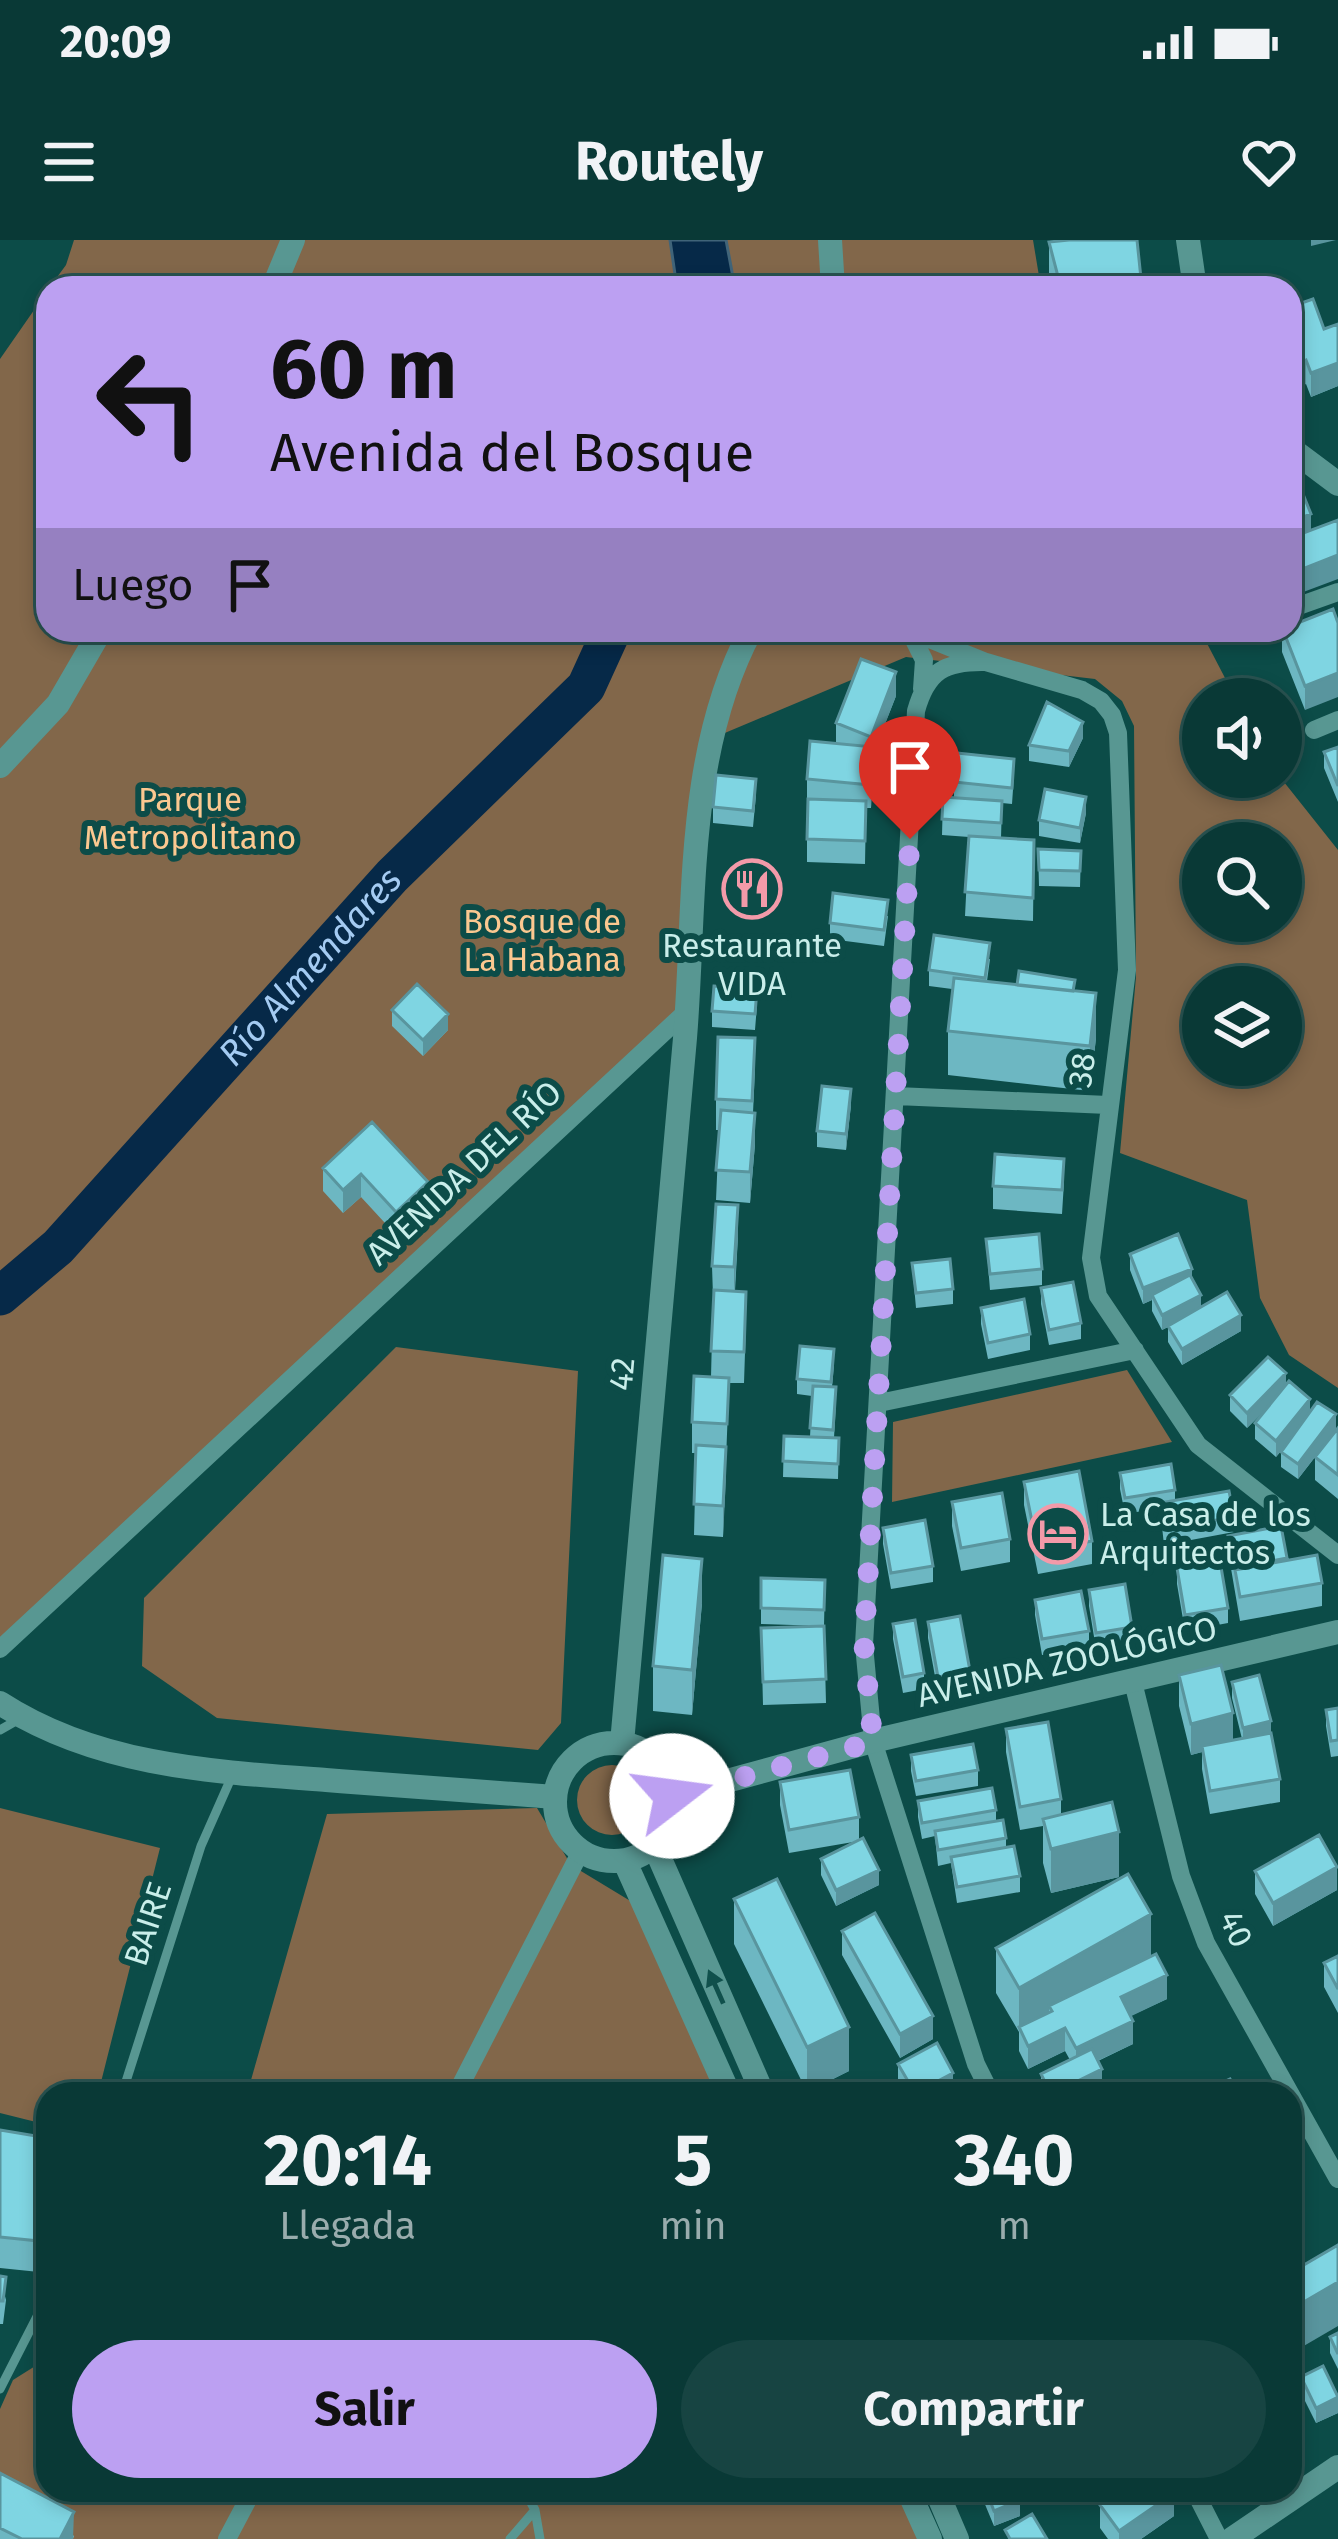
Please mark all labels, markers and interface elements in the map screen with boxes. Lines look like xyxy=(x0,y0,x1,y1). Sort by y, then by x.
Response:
text: 20:09 xyxy=(60,15,171,69)
icon: menu xyxy=(36,129,102,195)
icon: heart xyxy=(1236,129,1302,195)
text: Routely xyxy=(575,130,763,194)
text: 60 m xyxy=(270,319,457,420)
icon: left xyxy=(72,324,228,480)
text: Avenida del Bosque xyxy=(270,421,754,485)
icon: arrive xyxy=(217,552,283,618)
text: Luego xyxy=(72,558,193,612)
map controls xyxy=(1182,678,1302,1086)
button: sound xyxy=(1182,678,1302,798)
pin xyxy=(859,716,961,839)
icon: arrive xyxy=(877,734,943,800)
park label: Parque Metropolitano xyxy=(84,780,296,858)
button: search xyxy=(1182,822,1302,942)
water label: Río Almendares xyxy=(210,858,411,1075)
restaurant icon: Restaurante VIDA xyxy=(721,858,783,920)
park label: Bosque de La Habana xyxy=(463,902,621,980)
place label: Restaurante VIDA xyxy=(662,926,842,1004)
button: layers xyxy=(1182,966,1302,1086)
street label: 38 xyxy=(1060,1050,1104,1090)
street label: AVENIDA DEL RÍO xyxy=(358,1072,570,1274)
street label: 42 xyxy=(601,1356,643,1392)
place label: La Casa de los Arquitectos xyxy=(1100,1495,1311,1573)
hotel icon: La Casa de los Arquitectos xyxy=(1027,1503,1089,1565)
street label: AVENIDA ZOOLÓGICO xyxy=(913,1608,1221,1716)
position arrow xyxy=(609,1733,735,1859)
street label: BAIRE xyxy=(116,1877,180,1971)
street label: 40 xyxy=(1210,1904,1262,1954)
one-way arrow xyxy=(706,1969,725,2005)
text: 20:14 xyxy=(264,2118,432,2204)
text: 5 xyxy=(674,2118,712,2204)
text: 340 xyxy=(954,2118,1074,2204)
text: Llegada xyxy=(279,2203,416,2249)
text: min xyxy=(659,2203,727,2249)
text: m xyxy=(998,2203,1031,2249)
button: Salir xyxy=(72,2340,657,2478)
button: Compartir xyxy=(681,2340,1266,2478)

